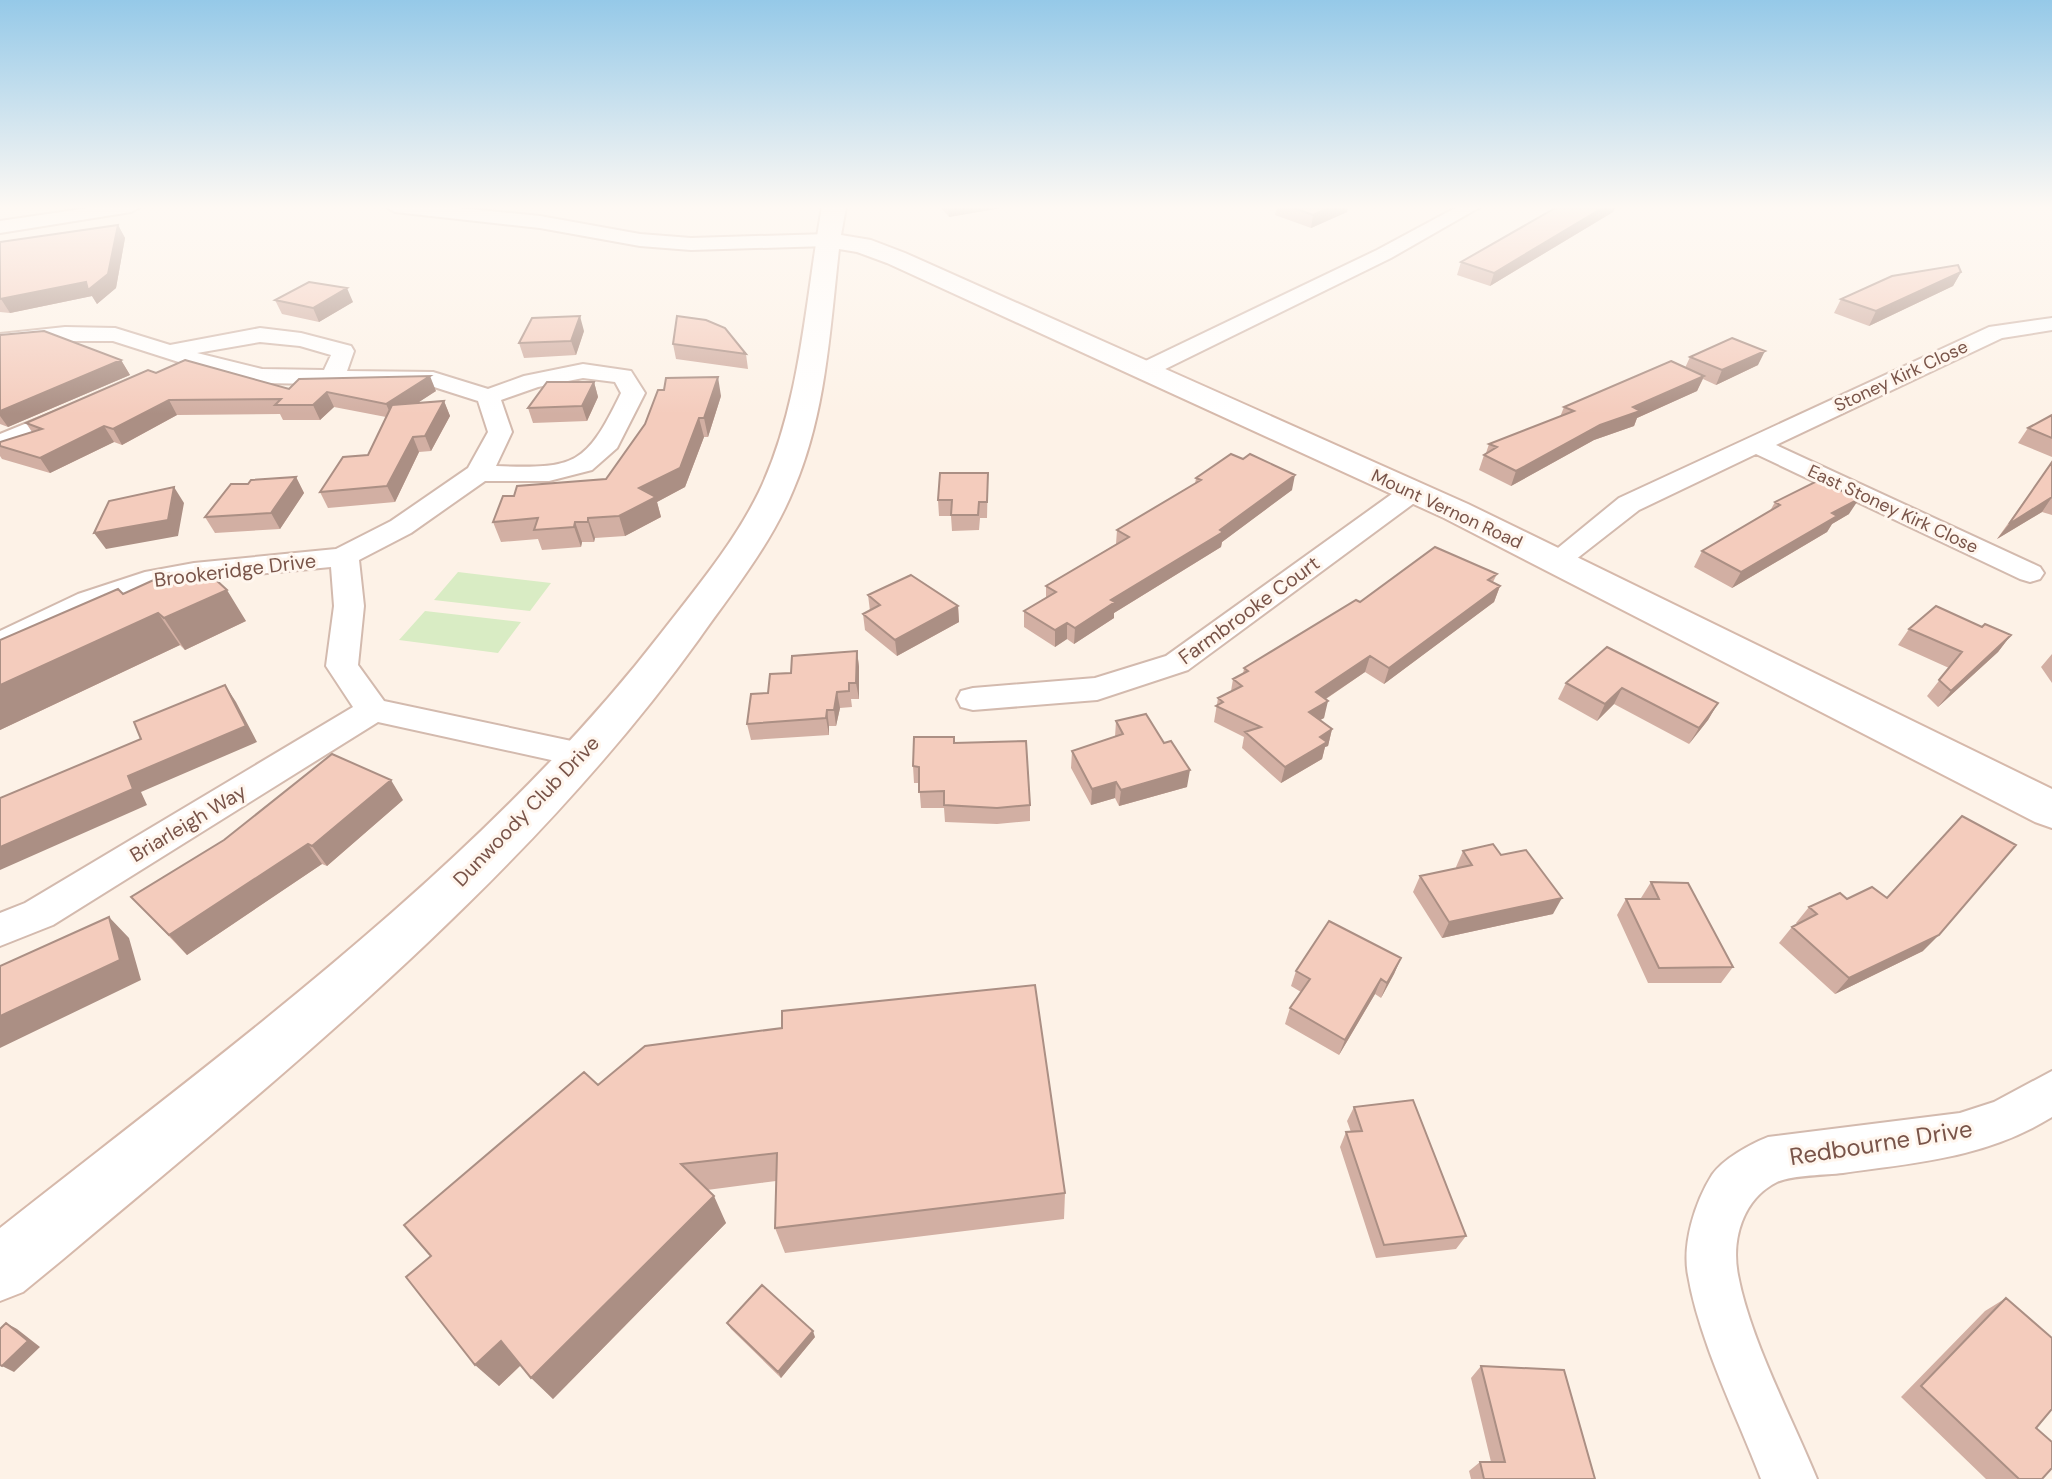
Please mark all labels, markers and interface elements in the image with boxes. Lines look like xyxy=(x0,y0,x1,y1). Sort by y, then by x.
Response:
street label: Stoney Kirk Close xyxy=(1830,334,1972,418)
street label: East Stoney Kirk Close xyxy=(1804,459,1982,559)
street label: Mount Vernon Road xyxy=(1368,463,1526,555)
street label: Brookeridge Drive xyxy=(152,547,318,593)
street label: Farmbrooke Court xyxy=(1173,550,1325,670)
street label: Dunwoody Club Drive xyxy=(447,730,605,892)
street label: Briarleigh Way xyxy=(125,778,251,868)
street label: Redbourne Drive xyxy=(1787,1113,1975,1172)

